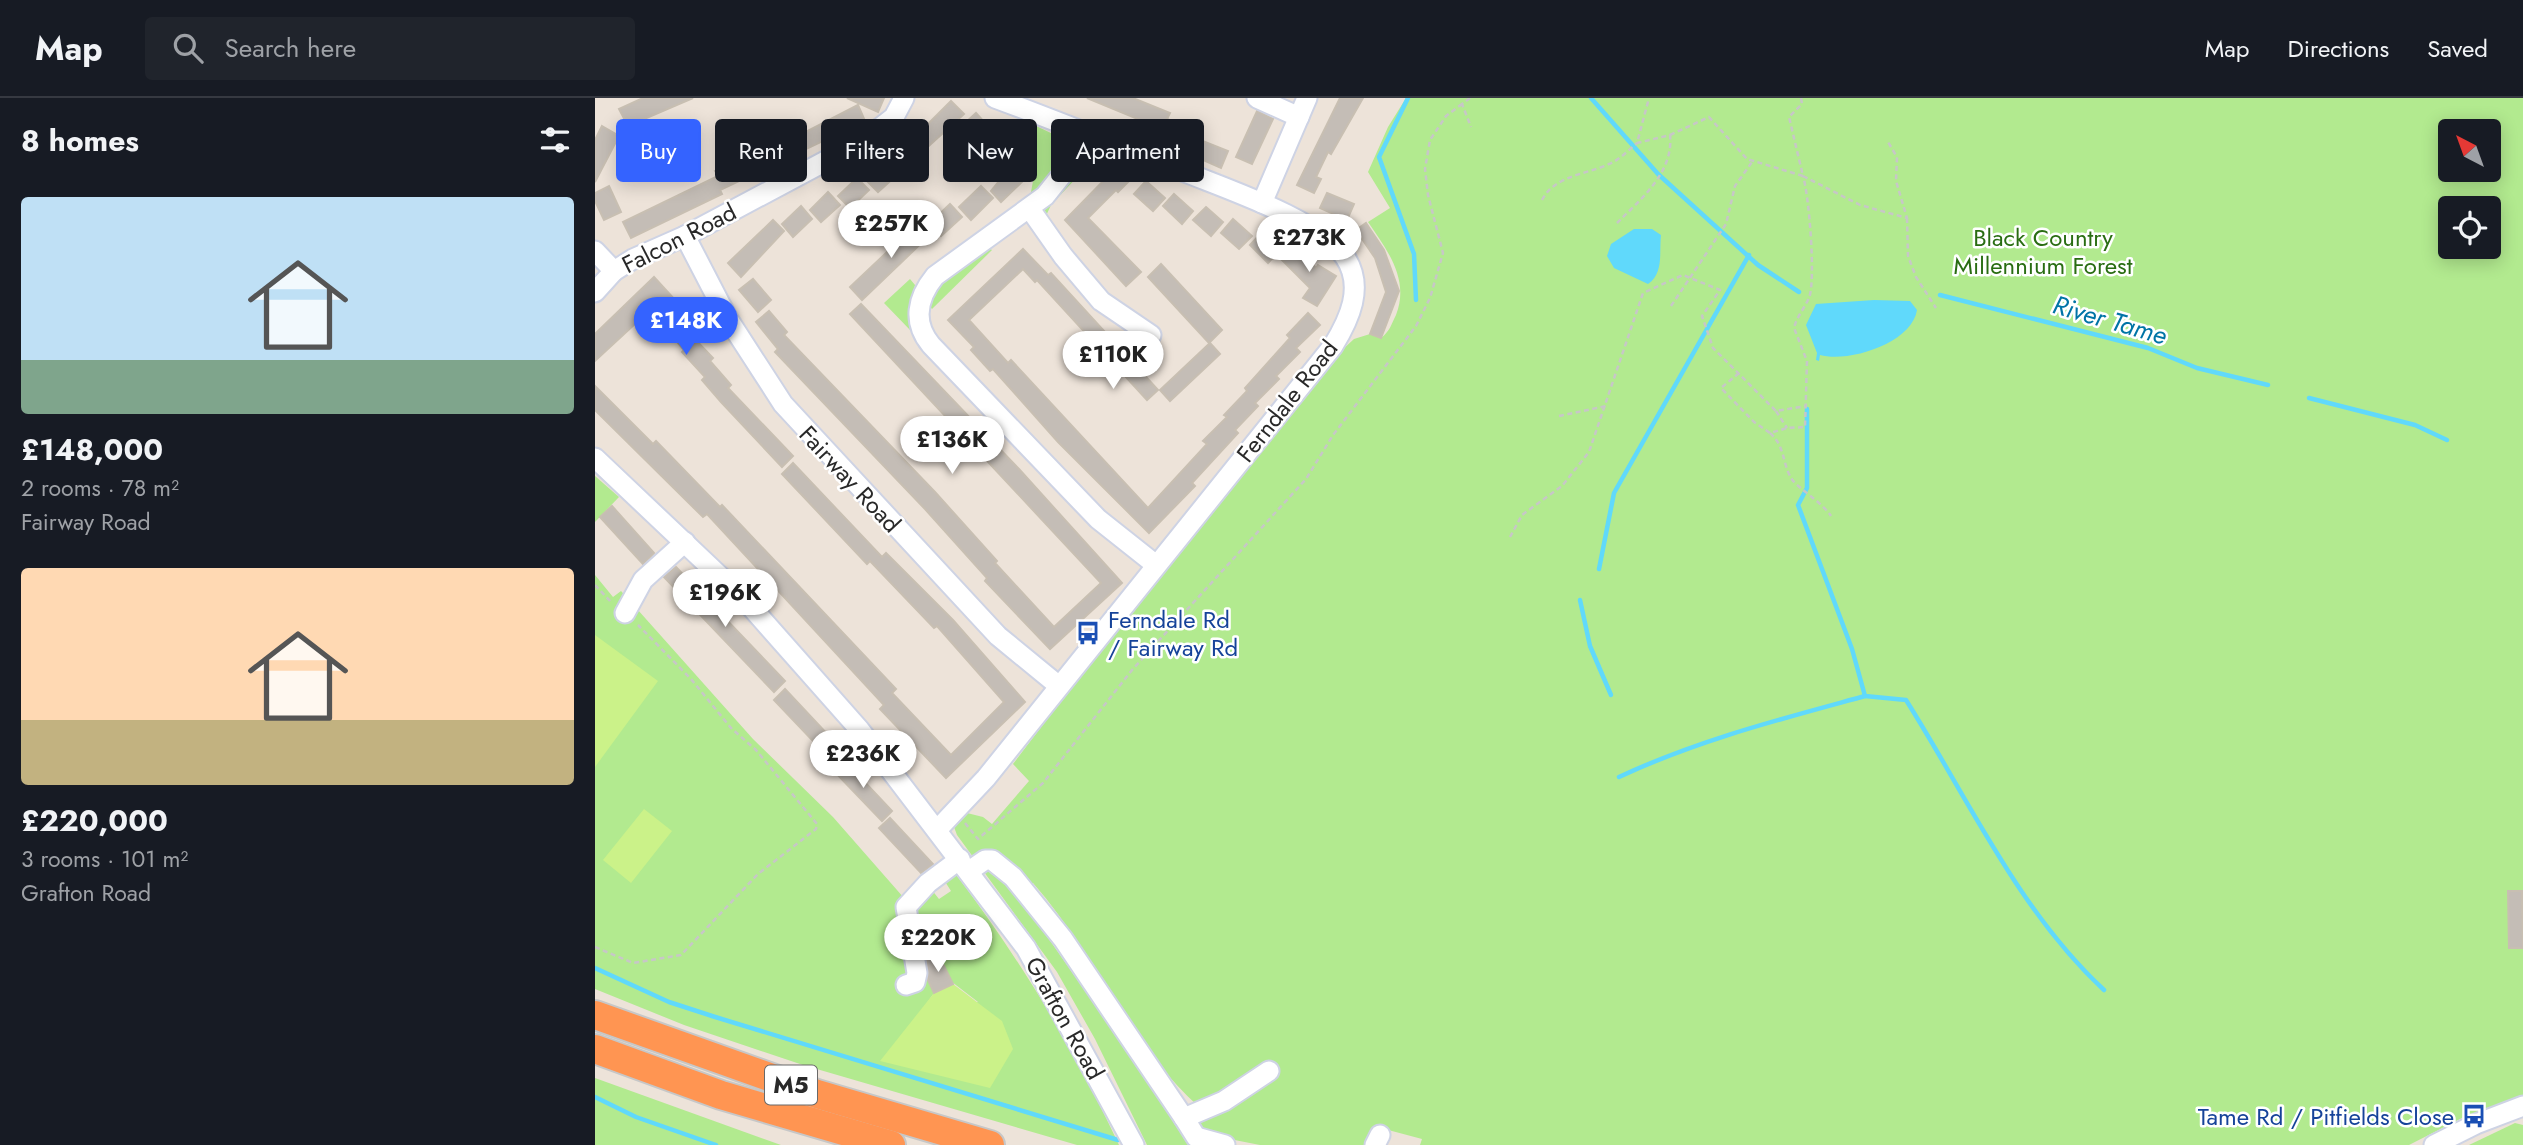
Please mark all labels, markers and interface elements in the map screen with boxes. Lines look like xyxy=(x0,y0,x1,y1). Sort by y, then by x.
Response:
search box xyxy=(145,17,635,80)
text: Map xyxy=(35,25,103,72)
icon: search xyxy=(169,29,207,67)
text: Search here xyxy=(225,29,356,67)
text: Map xyxy=(2205,31,2250,66)
text: Directions xyxy=(2288,31,2389,66)
text: Saved xyxy=(2427,31,2488,66)
text: 8 homes xyxy=(21,119,139,162)
chip: Buy xyxy=(616,119,701,182)
chip: Rent xyxy=(715,119,807,182)
chip: Filters xyxy=(821,119,929,182)
chip: New xyxy=(943,119,1037,182)
chip: Apartment xyxy=(1051,119,1204,182)
north arrow xyxy=(2438,119,2501,182)
map controls xyxy=(2438,119,2501,259)
icon: filters xyxy=(536,121,574,159)
street label: Falcon Road xyxy=(616,194,742,282)
button: locate xyxy=(2438,196,2501,259)
pin: £257K xyxy=(842,200,940,260)
text: £257K xyxy=(854,206,928,240)
pin: £273K xyxy=(1260,214,1358,274)
text: £273K xyxy=(1272,220,1346,254)
park label: Black Country Millennium Forest xyxy=(1953,220,2133,283)
icon: home xyxy=(235,242,361,368)
water label: River Tame xyxy=(2048,286,2172,354)
pin: £148K xyxy=(637,298,735,357)
text: £148K xyxy=(650,303,722,337)
pin: £110K xyxy=(1064,331,1162,391)
street label: Ferndale Road xyxy=(1228,332,1346,470)
text: £110K xyxy=(1079,337,1147,371)
pin: £136K xyxy=(903,416,1001,476)
street label: Fairway Road xyxy=(791,418,909,540)
text: £136K xyxy=(916,422,988,456)
text: £148,000 xyxy=(21,428,163,471)
text: 2 rooms · 78 m² xyxy=(21,471,179,505)
text: Fairway Road xyxy=(21,505,151,539)
pin: £196K xyxy=(676,570,774,629)
text: £196K xyxy=(689,575,761,609)
place label: Ferndale Rd / Fairway Rd xyxy=(1108,602,1238,665)
icon: home xyxy=(235,613,361,739)
bus stop icon: Ferndale Rd / Fairway Rd xyxy=(1074,619,1102,647)
pin: £236K xyxy=(814,730,912,790)
text: £236K xyxy=(826,736,900,770)
text: £220,000 xyxy=(21,799,168,842)
text: 3 rooms · 101 m² xyxy=(21,842,188,876)
text: Grafton Road xyxy=(21,876,151,910)
pin: £220K xyxy=(889,914,987,974)
text: £220K xyxy=(900,920,976,954)
street label: Grafton Road xyxy=(1017,950,1113,1086)
road number: M5 xyxy=(765,1066,817,1104)
place label: Tame Rd / Pitfields Close xyxy=(2198,1099,2454,1134)
bus stop icon: Tame Rd / Pitfields Close xyxy=(2460,1102,2488,1130)

